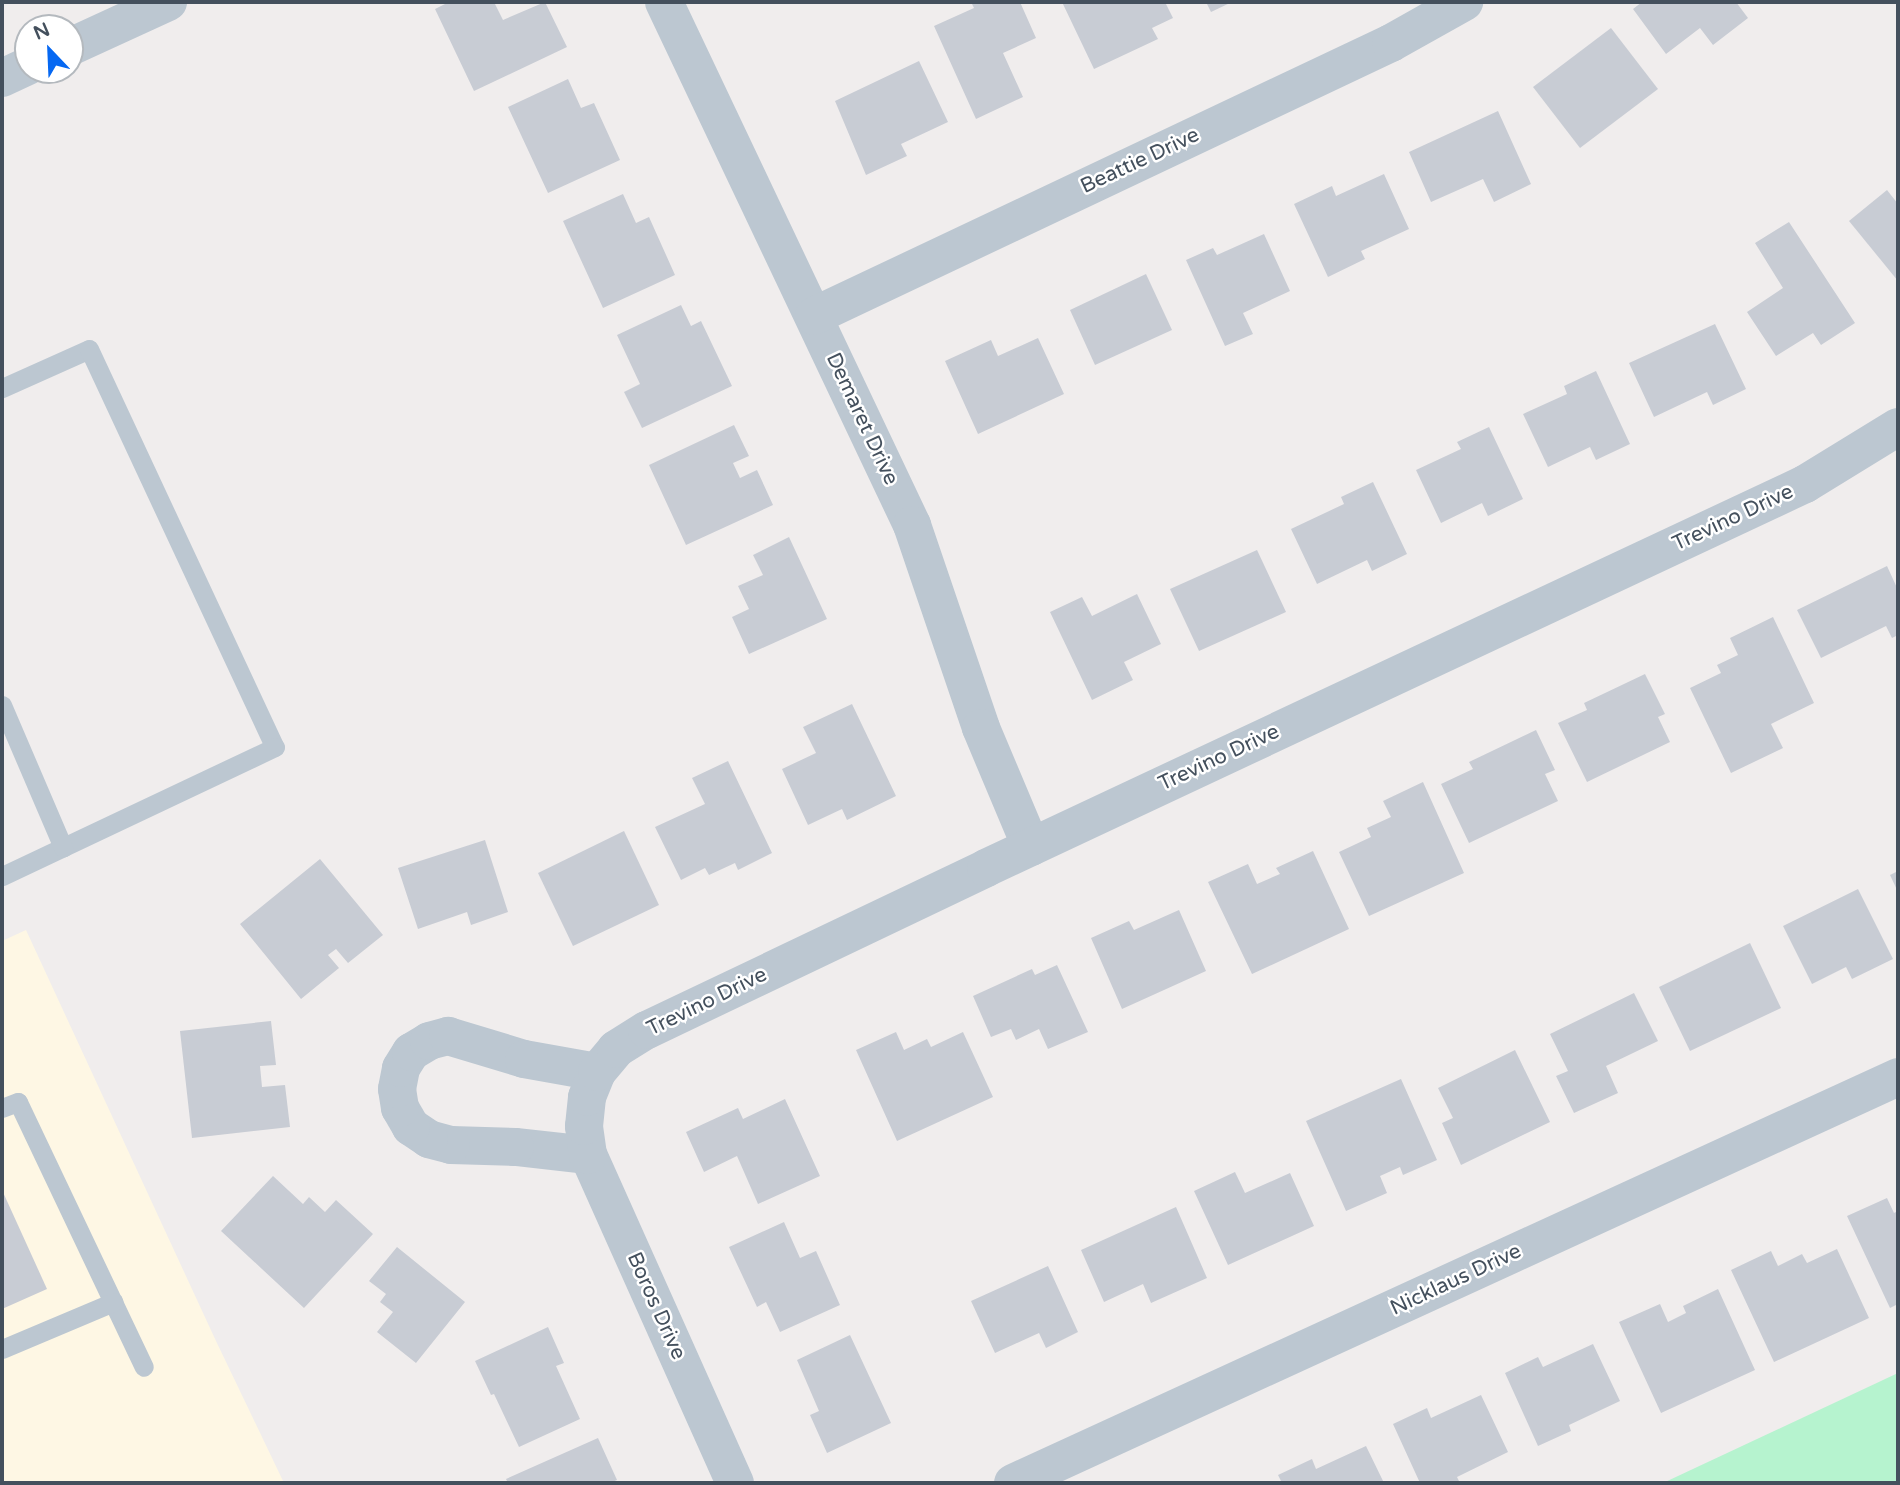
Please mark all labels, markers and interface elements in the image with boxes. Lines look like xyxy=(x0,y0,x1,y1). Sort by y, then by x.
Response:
north arrow xyxy=(14,14,84,84)
text: N xyxy=(30,18,53,45)
street label: Beattie Drive xyxy=(1077,122,1203,200)
street label: Demaret Drive xyxy=(820,349,904,489)
street label: Trevino Drive xyxy=(1669,479,1797,557)
street label: Trevino Drive xyxy=(1155,719,1283,797)
street label: Trevino Drive xyxy=(643,962,771,1042)
street label: Nicklaus Drive xyxy=(1387,1239,1525,1321)
street label: Boros Drive xyxy=(621,1248,691,1364)

